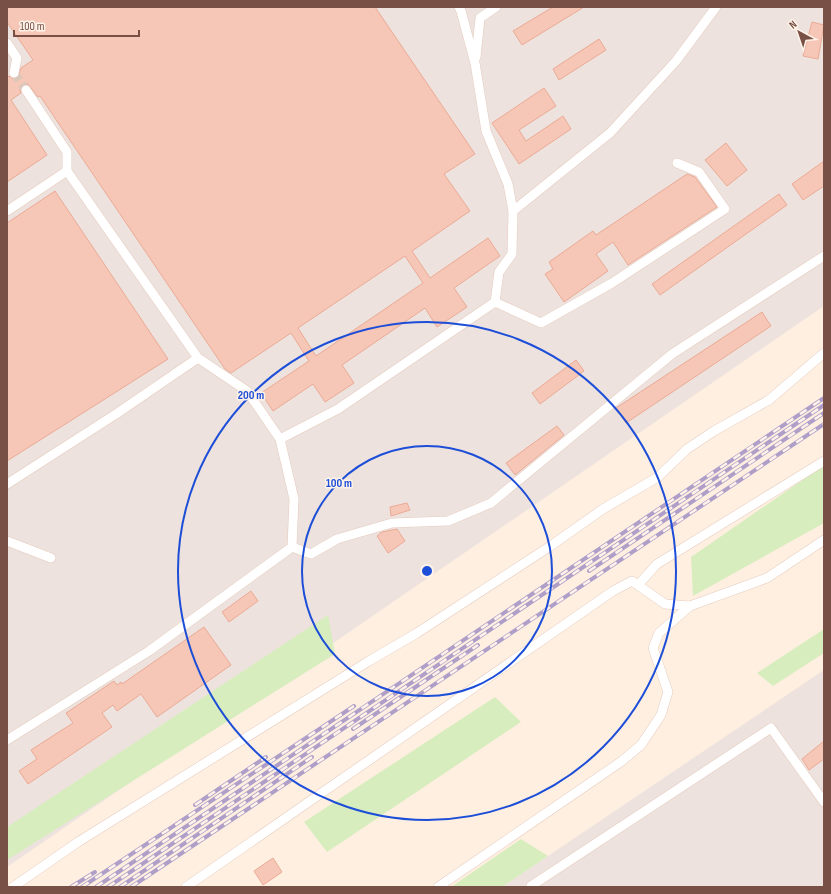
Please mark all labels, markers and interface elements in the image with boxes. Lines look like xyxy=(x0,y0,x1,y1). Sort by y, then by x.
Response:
scale bar xyxy=(14,12,139,38)
north arrow xyxy=(779,12,819,52)
text: N xyxy=(786,18,799,32)
text: 100 m xyxy=(20,19,45,34)
text: 200 m xyxy=(238,388,264,403)
text: 100 m xyxy=(326,476,352,491)
centre of rings xyxy=(420,564,434,578)

